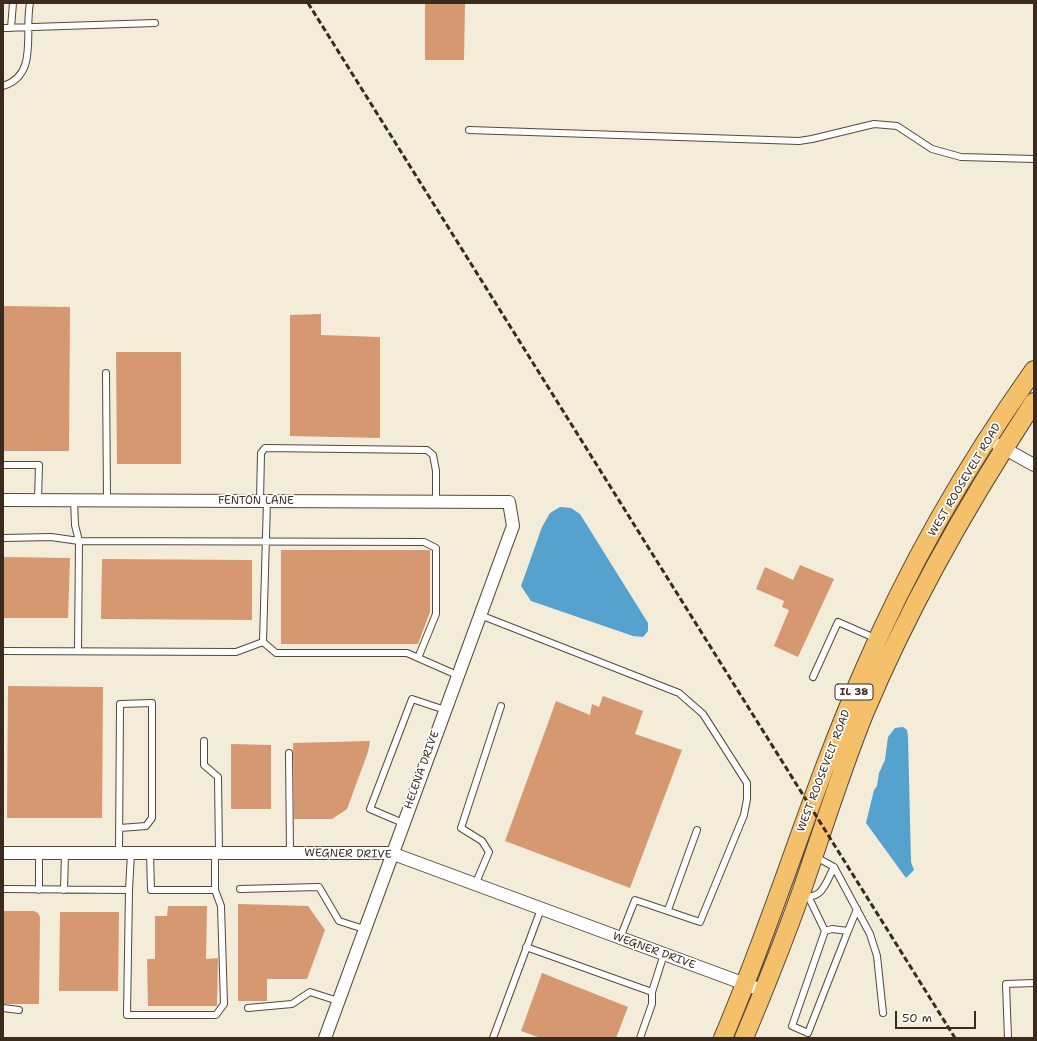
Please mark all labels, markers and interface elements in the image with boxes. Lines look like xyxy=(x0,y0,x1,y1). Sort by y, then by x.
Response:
street label: WEST ROOSEVELT ROAD xyxy=(926,421,1004,539)
street label: FENTON LANE xyxy=(218,494,294,508)
road number: IL 38 xyxy=(835,684,873,700)
street label: WEST ROOSEVELT ROAD xyxy=(795,708,853,834)
street label: HELENA DRIVE xyxy=(402,729,442,811)
street label: WEGNER DRIVE xyxy=(304,847,392,861)
street label: WEGNER DRIVE xyxy=(611,930,697,972)
scale bar xyxy=(897,1003,978,1029)
text: 50 m xyxy=(902,1010,932,1026)

